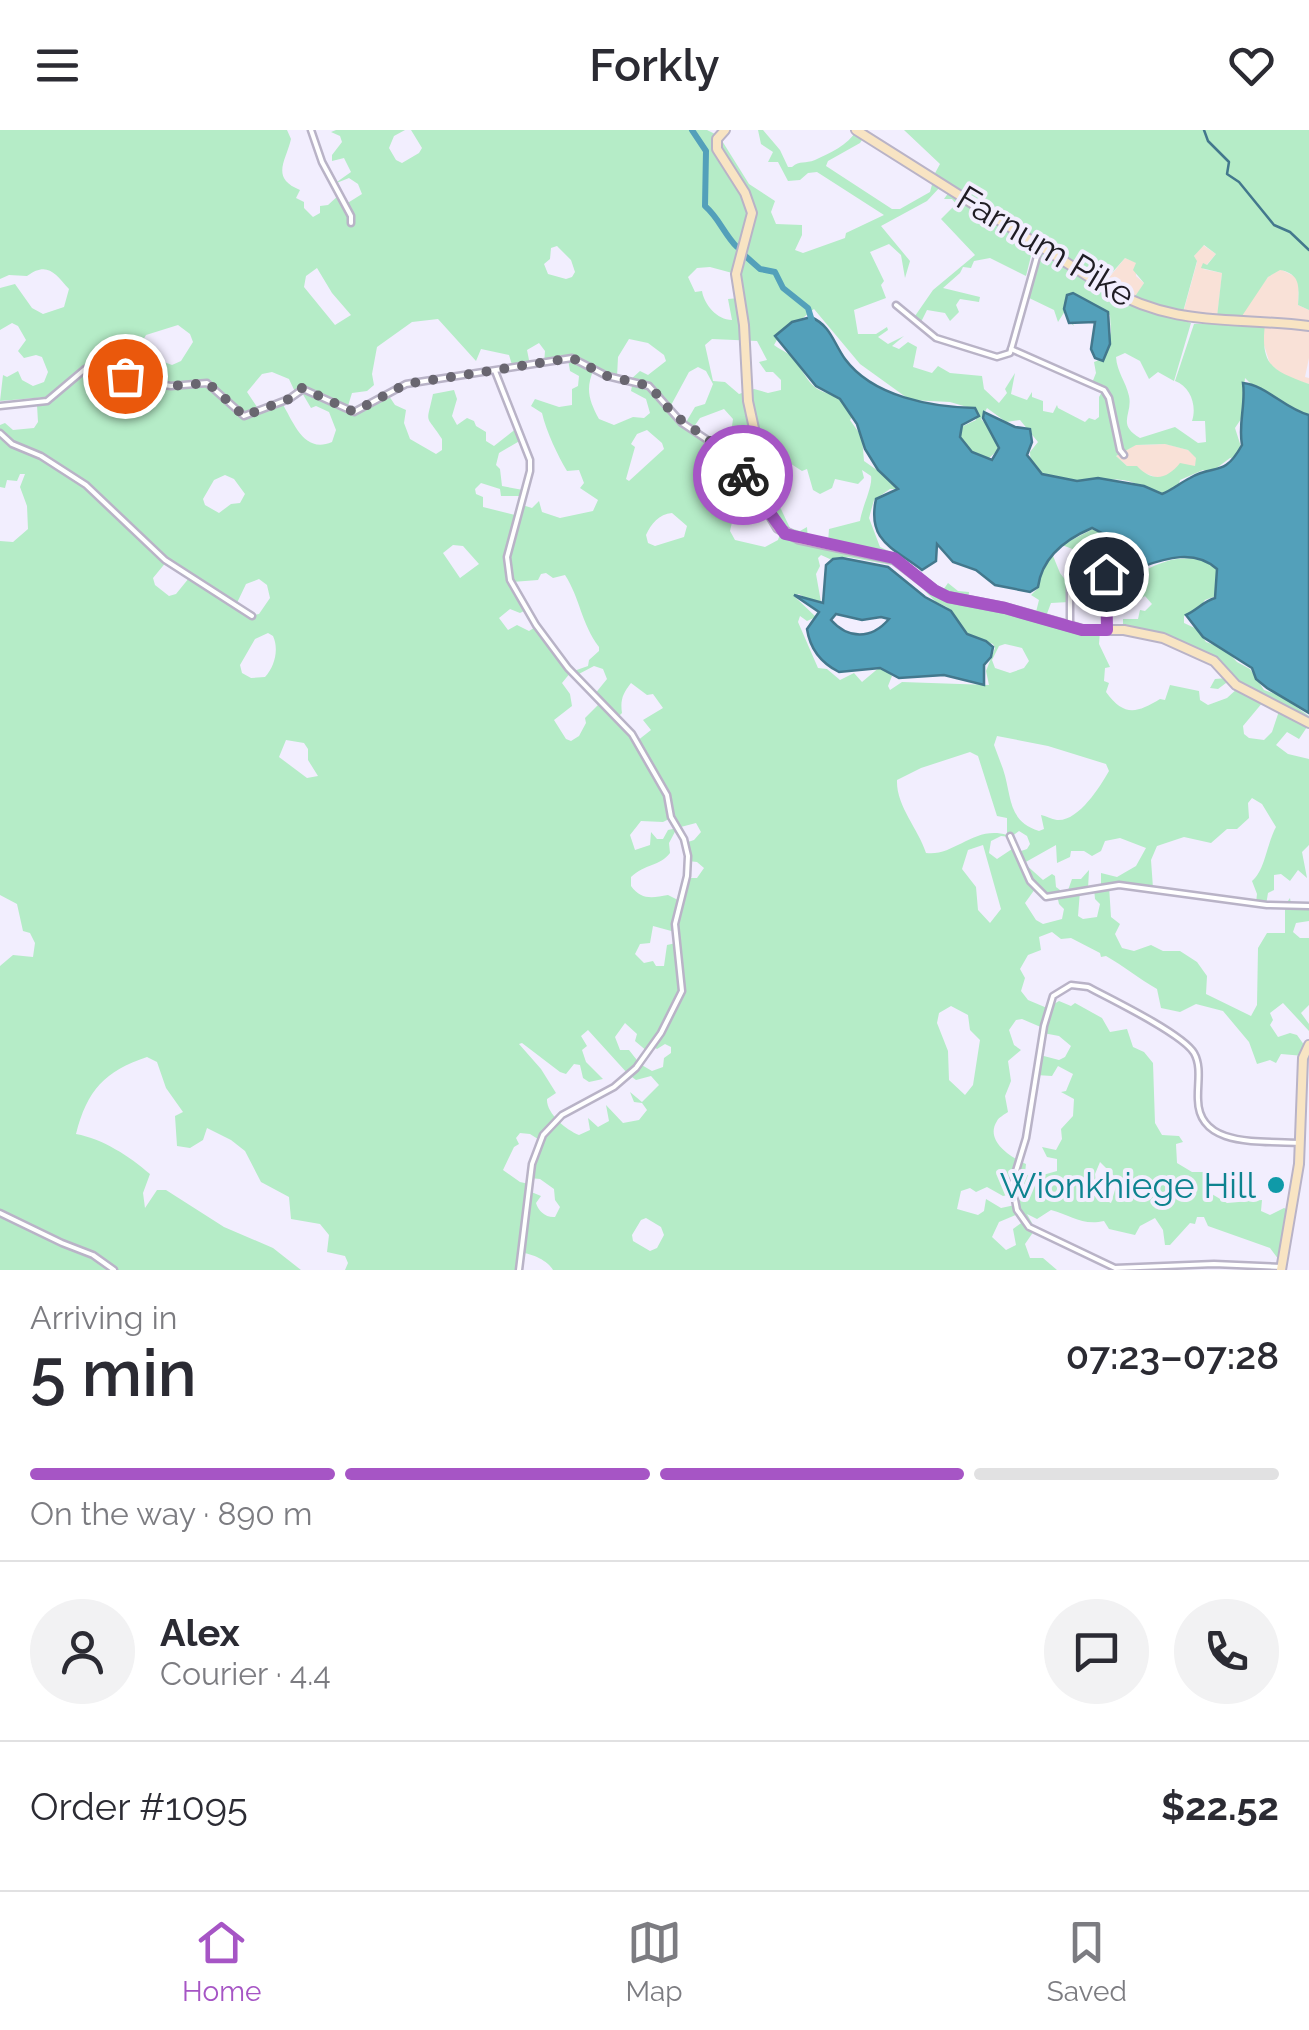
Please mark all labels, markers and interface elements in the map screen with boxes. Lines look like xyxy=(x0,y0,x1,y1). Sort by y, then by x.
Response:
icon: menu xyxy=(30,38,85,93)
icon: heart xyxy=(1224,38,1279,93)
text: Forkly xyxy=(589,39,720,92)
street label: Farnum Pike xyxy=(950,177,1142,315)
pin xyxy=(83,334,168,419)
icon: bag xyxy=(98,349,153,404)
courier xyxy=(693,425,793,525)
icon: bike xyxy=(716,448,771,503)
pin xyxy=(1064,532,1149,617)
icon: home xyxy=(1079,547,1134,602)
place label: Wionkhiege Hill xyxy=(1000,1165,1256,1206)
marker: Wionkhiege Hill xyxy=(1265,1174,1287,1196)
text: Arriving in xyxy=(30,1299,177,1336)
text: 07:23–07:28 xyxy=(1066,1333,1279,1378)
text: 5 min xyxy=(30,1335,197,1411)
text: On the way · 890 m xyxy=(30,1495,312,1532)
button: person xyxy=(30,1599,135,1704)
button: chat xyxy=(1044,1599,1149,1704)
button: phone xyxy=(1174,1599,1279,1704)
text: Alex xyxy=(160,1610,240,1655)
text: Courier · 4.4 xyxy=(160,1655,331,1692)
text: Order #1095 xyxy=(30,1784,248,1829)
text: $22.52 xyxy=(1161,1784,1279,1829)
tab: Home xyxy=(182,1915,261,2008)
tab: Map xyxy=(626,1915,683,2008)
tab: Saved xyxy=(1047,1915,1127,2008)

